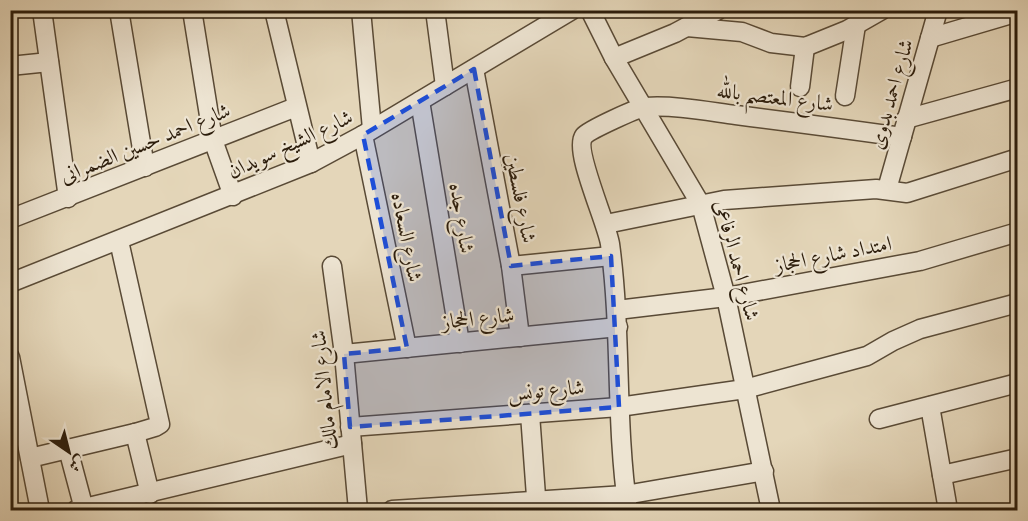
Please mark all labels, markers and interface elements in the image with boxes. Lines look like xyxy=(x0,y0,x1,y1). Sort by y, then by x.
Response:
street label: شارع احمد بدوى xyxy=(864,36,924,153)
street label: شارع المعتصم بالله xyxy=(714,73,835,125)
street label: شارع احمد حسين الضمرانى xyxy=(56,98,236,194)
street label: شارع الشيخ سويدان xyxy=(224,105,359,190)
street label: شارع فلسطين xyxy=(495,151,541,246)
street label: شارع جده xyxy=(439,181,479,256)
street label: شارع السعاده xyxy=(381,190,427,285)
street label: شارع احمد الرفاعى xyxy=(704,197,765,325)
street label: امتداد شارع الحجاز xyxy=(770,231,895,283)
street label: شارع الحجاز xyxy=(439,302,516,340)
street label: شارع الامام مالك xyxy=(306,328,348,451)
street label: شارع تونس xyxy=(507,375,586,411)
north arrow xyxy=(39,422,99,482)
text: ش xyxy=(65,452,89,476)

